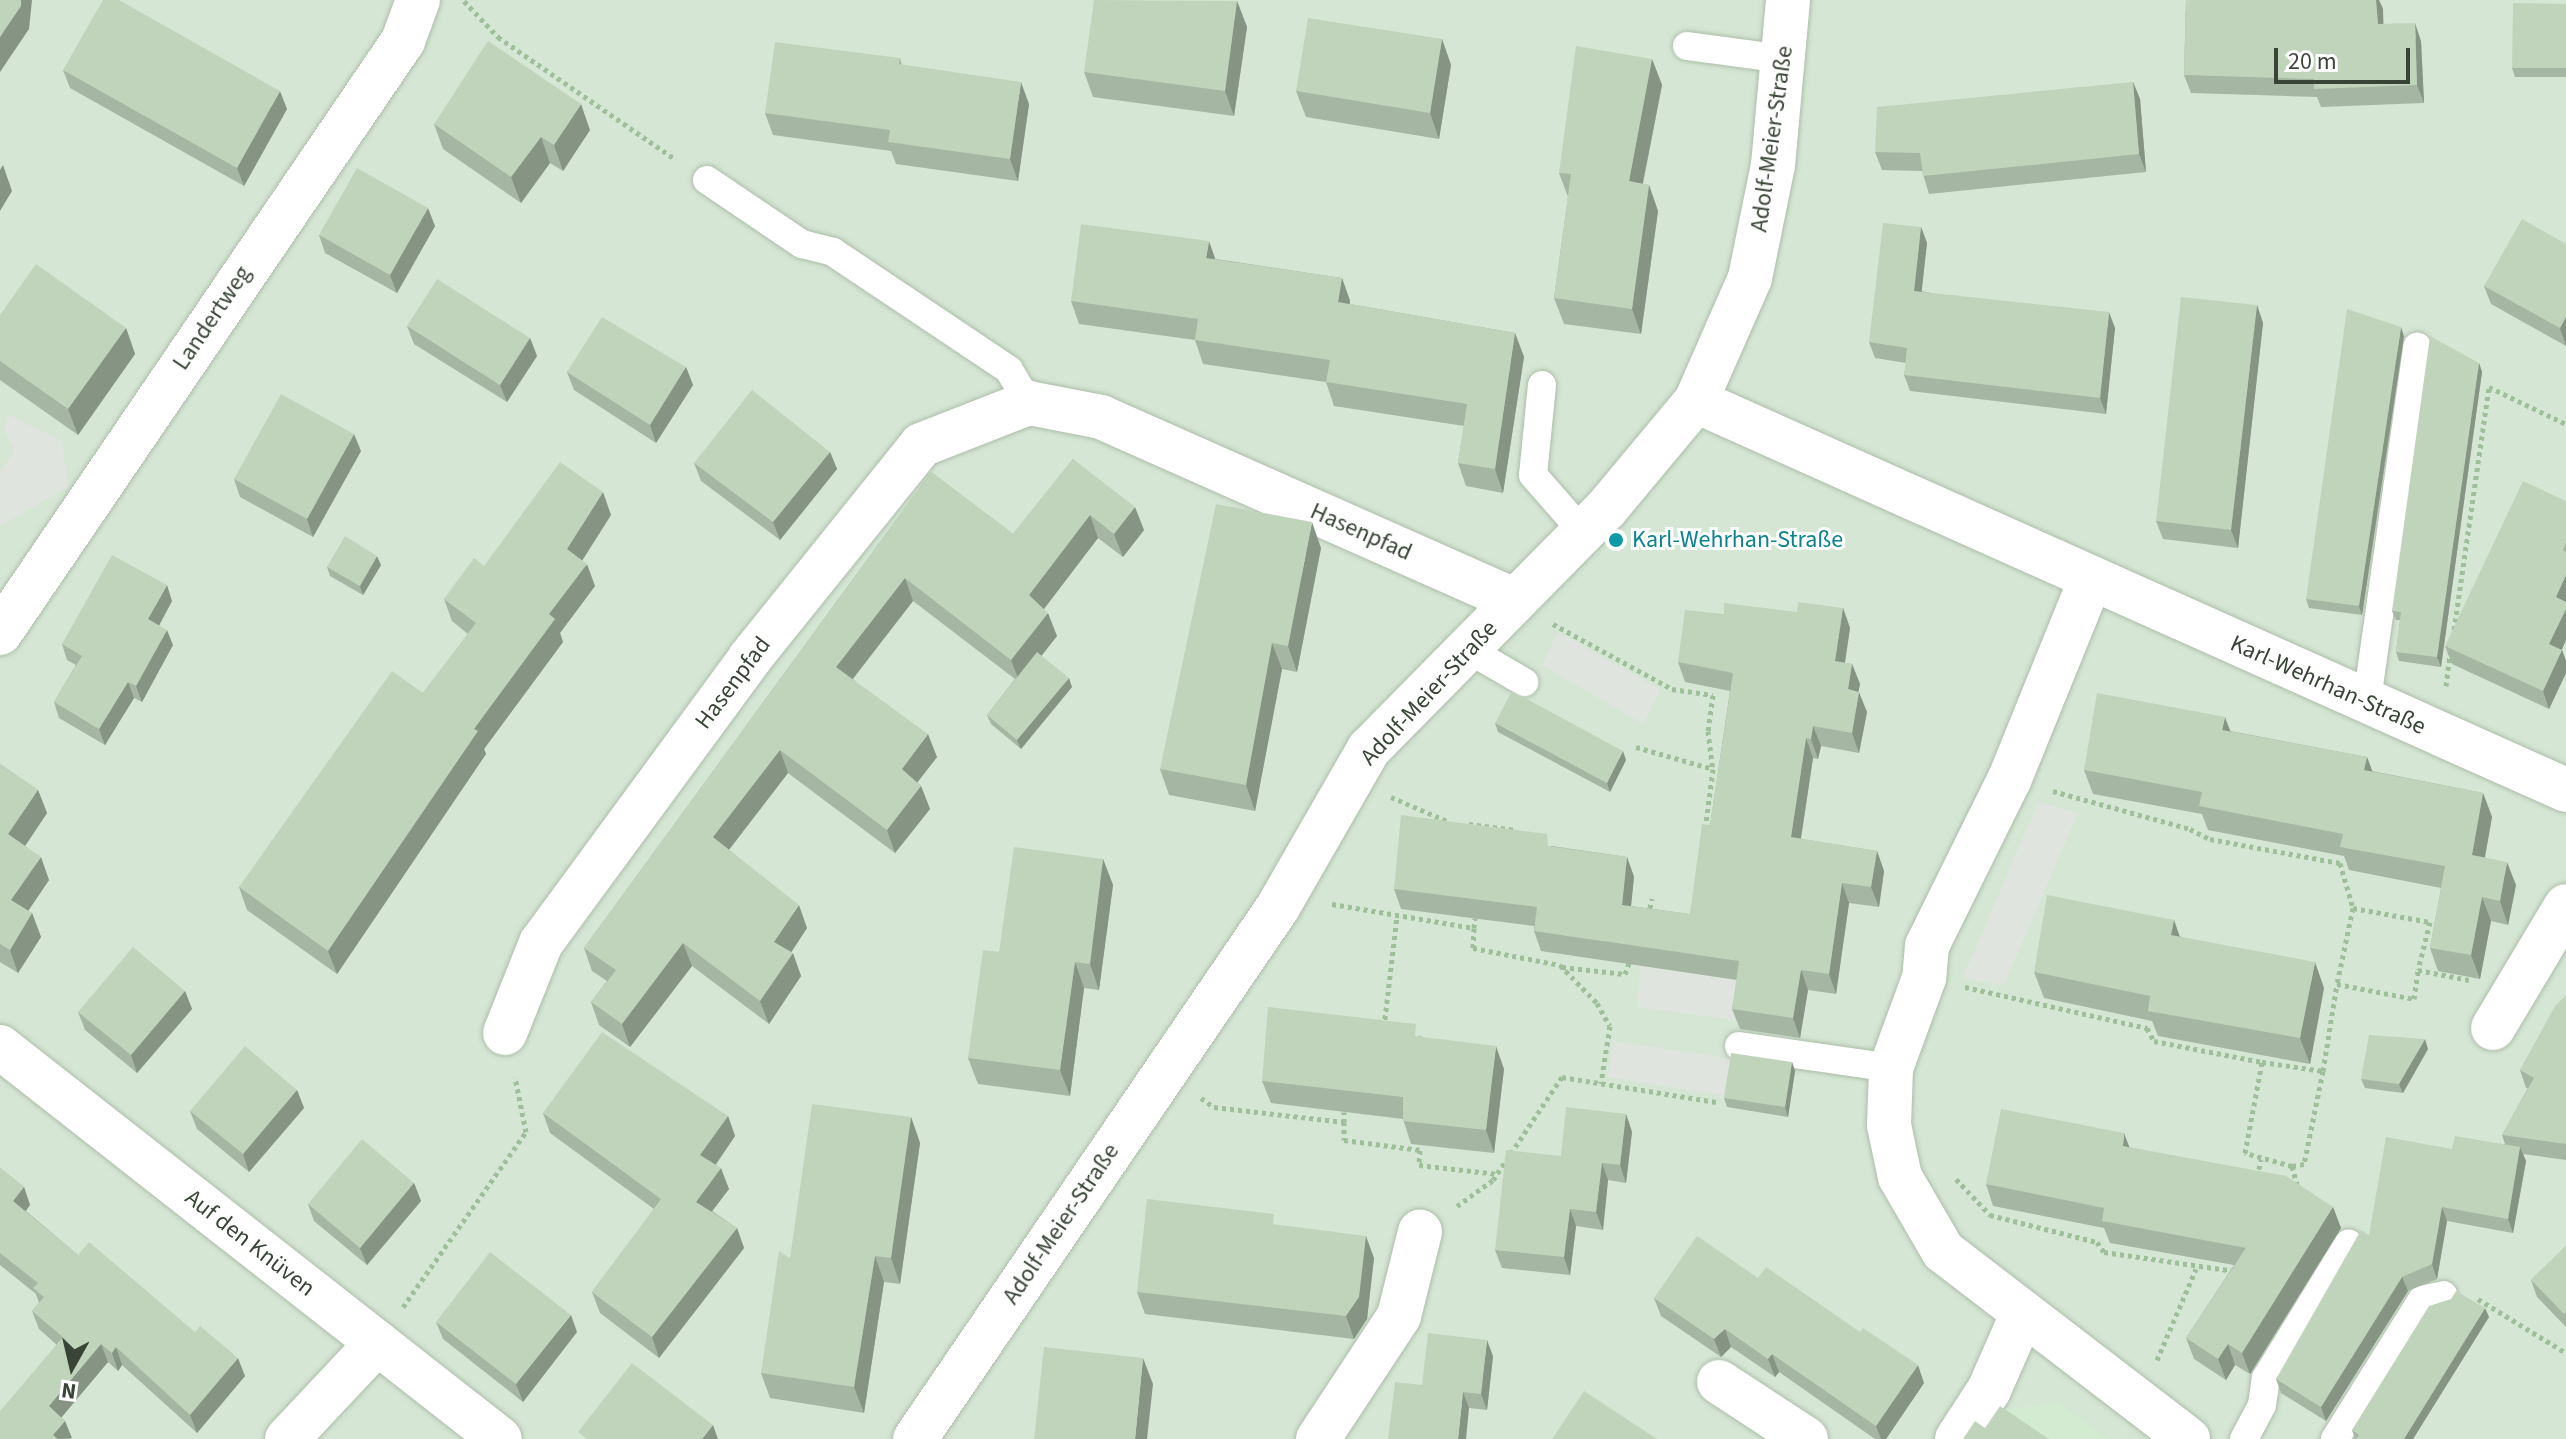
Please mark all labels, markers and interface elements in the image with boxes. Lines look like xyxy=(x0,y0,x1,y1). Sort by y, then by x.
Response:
scale bar xyxy=(2278,32,2414,82)
street label: Adolf-Meier-Straße xyxy=(1745,44,1799,234)
text: 20 m xyxy=(2288,44,2337,79)
street label: Landertweg xyxy=(167,260,257,376)
street label: Hasenpfad xyxy=(1306,497,1416,567)
place label: Karl-Wehrhan-Straße xyxy=(1632,526,1843,554)
marker: Karl-Wehrhan-Straße xyxy=(1607,531,1625,549)
street label: Adolf-Meier-Straße xyxy=(1355,615,1503,771)
street label: Karl-Wehrhan-Straße xyxy=(2226,629,2430,741)
street label: Hasenpfad xyxy=(689,631,777,735)
street label: Adolf-Meier-Straße xyxy=(997,1138,1125,1310)
street label: Auf den Knüven xyxy=(179,1183,321,1303)
north arrow xyxy=(32,1327,112,1407)
text: N xyxy=(59,1374,78,1408)

